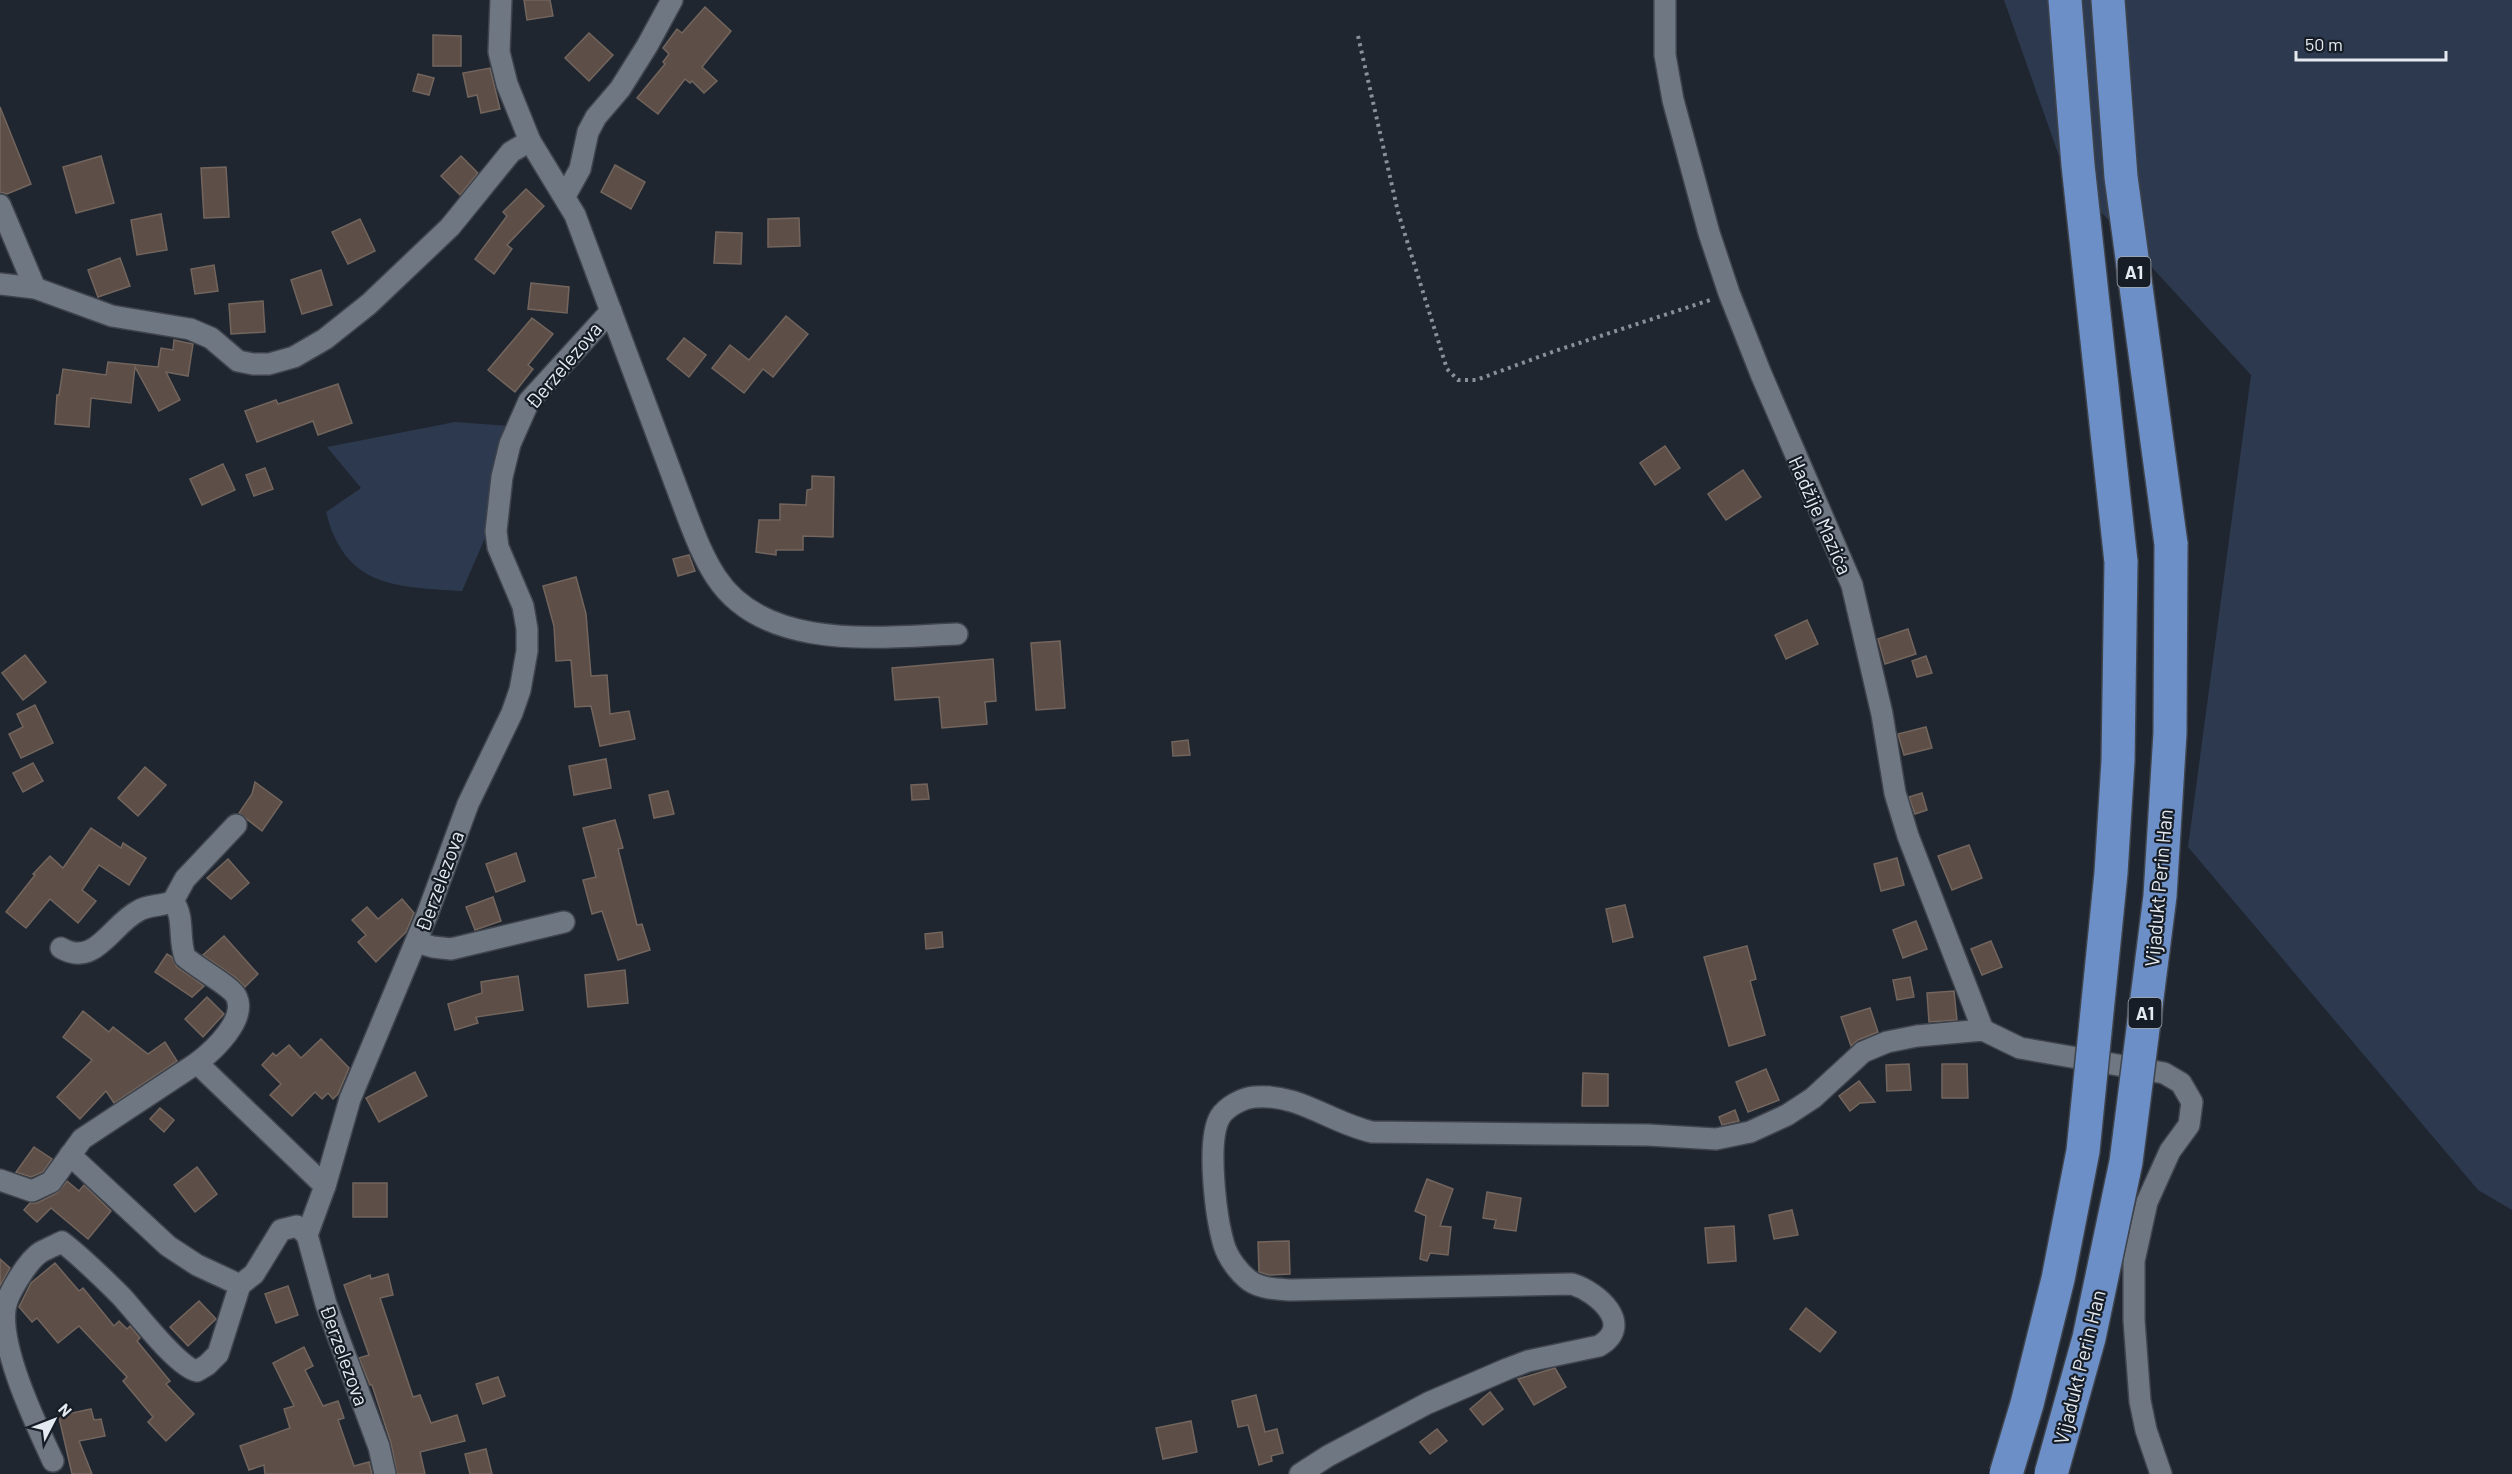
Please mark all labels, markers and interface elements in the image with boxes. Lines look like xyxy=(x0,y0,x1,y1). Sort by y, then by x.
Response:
scale bar xyxy=(2296,24,2446,62)
text: 50 m xyxy=(2305,33,2343,55)
road number: A1 xyxy=(2118,257,2150,287)
street label: Đerzelezova xyxy=(520,317,606,413)
street label: Hadžije Mazića xyxy=(1784,452,1858,578)
street label: Vijadukt Perin Han xyxy=(2139,808,2177,968)
street label: Đerzelezova xyxy=(410,827,468,935)
road number: A1 xyxy=(2128,998,2162,1028)
street label: Vijadukt Perin Han xyxy=(2048,1287,2110,1447)
street label: Đerzelezova xyxy=(316,1301,374,1409)
north arrow xyxy=(24,1390,84,1450)
text: N xyxy=(55,1399,76,1420)

